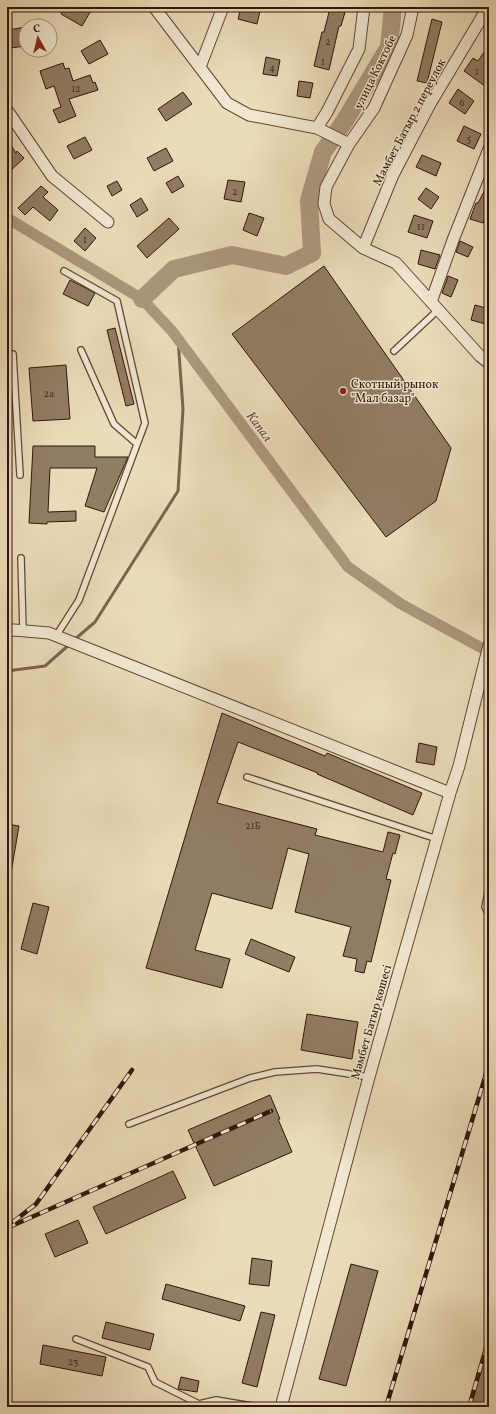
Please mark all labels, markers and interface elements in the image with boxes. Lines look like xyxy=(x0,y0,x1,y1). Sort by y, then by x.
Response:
north arrow xyxy=(18,18,58,58)
text: С xyxy=(32,22,41,38)
street label: улица Коктобе xyxy=(351,32,401,112)
house number: 2 xyxy=(325,35,331,49)
house number: 1 xyxy=(321,55,325,69)
street label: Мамбет Батыр 2 переулок xyxy=(370,56,451,189)
house number: 4 xyxy=(269,61,275,75)
house number: 1 xyxy=(475,65,479,79)
house number: 12 xyxy=(71,82,81,96)
house number: 6 xyxy=(459,96,465,110)
house number: 5 xyxy=(467,132,472,146)
house number: 2 xyxy=(232,185,238,199)
house number: 11 xyxy=(417,220,425,234)
house number: 1 xyxy=(83,233,87,247)
place label: Скотный рынок "Мал базар" xyxy=(351,377,439,407)
marker: Скотный рынок "Мал базар" xyxy=(338,386,348,396)
house number: 2а xyxy=(44,387,54,401)
water label: Капал xyxy=(241,408,276,446)
house number: 21Б xyxy=(245,819,261,833)
street label: Мәмбет Батыр көшесі xyxy=(348,963,396,1082)
house number: 23 xyxy=(68,1355,78,1369)

